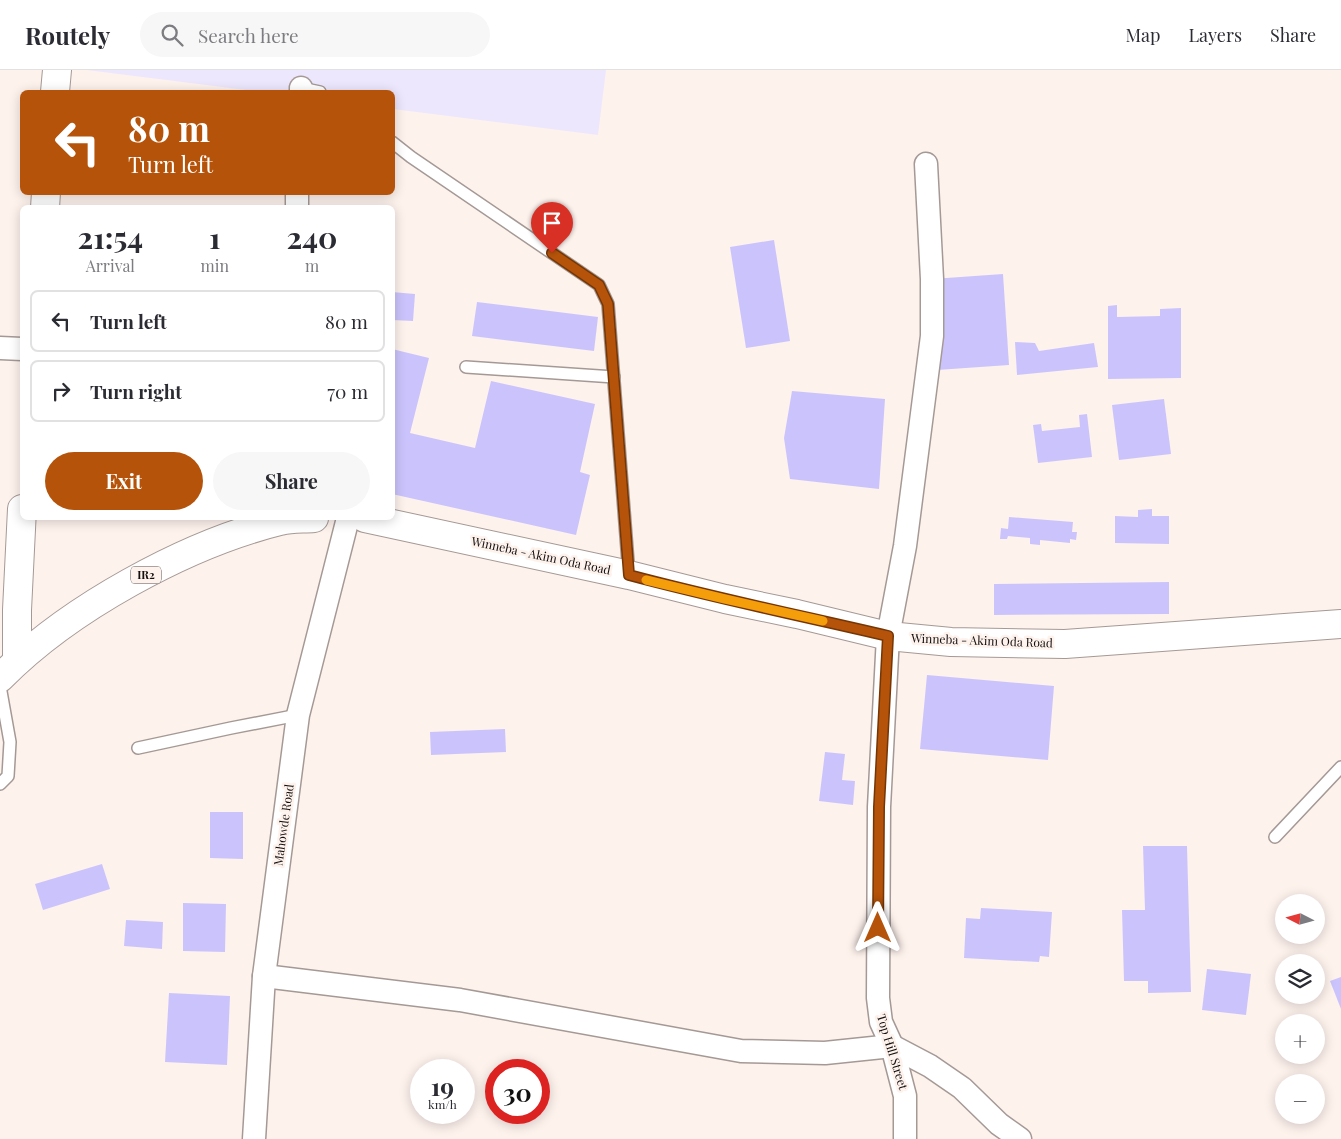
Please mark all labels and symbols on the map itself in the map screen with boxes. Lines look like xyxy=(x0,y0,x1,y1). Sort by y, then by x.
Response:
pin xyxy=(531,202,573,253)
street label: Winneba - Akim Oda Road xyxy=(469,532,612,578)
road number: IR2 xyxy=(131,566,161,584)
street label: Winneba - Akim Oda Road xyxy=(910,629,1053,650)
street label: Mahowde Road xyxy=(269,783,297,867)
north arrow xyxy=(1275,894,1325,944)
position arrow xyxy=(851,901,903,953)
street label: Top Hill Street xyxy=(874,1012,912,1092)
speed limit sign: 30 xyxy=(485,1059,550,1124)

